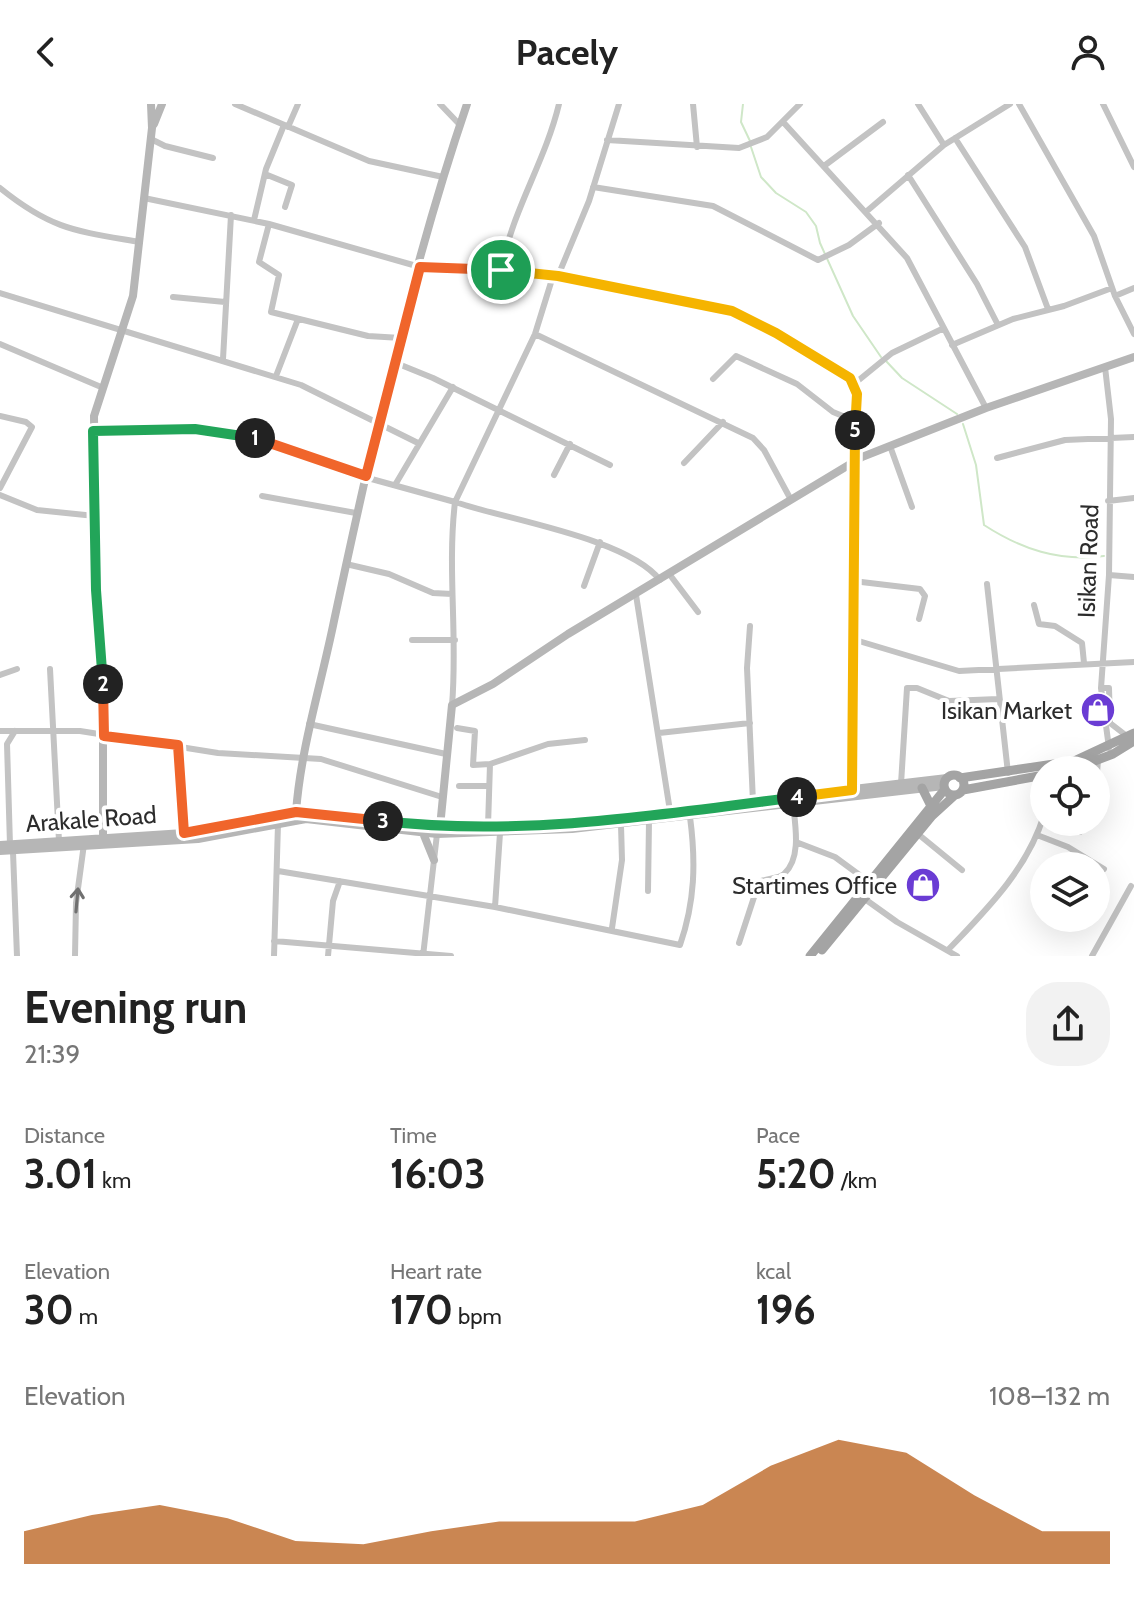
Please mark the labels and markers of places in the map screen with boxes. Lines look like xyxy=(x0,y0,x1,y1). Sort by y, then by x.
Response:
pin xyxy=(467,236,535,304)
pin: 5 xyxy=(835,410,875,450)
pin: 1 xyxy=(235,418,275,458)
pin: 2 xyxy=(83,664,123,704)
shop icon: Isikan Market xyxy=(1079,691,1117,729)
place label: Isikan Market xyxy=(941,696,1072,725)
pin: 4 xyxy=(777,777,817,817)
pin: 3 xyxy=(363,801,403,841)
shop icon: Startimes Office xyxy=(904,866,942,904)
place label: Startimes Office xyxy=(732,871,897,900)

